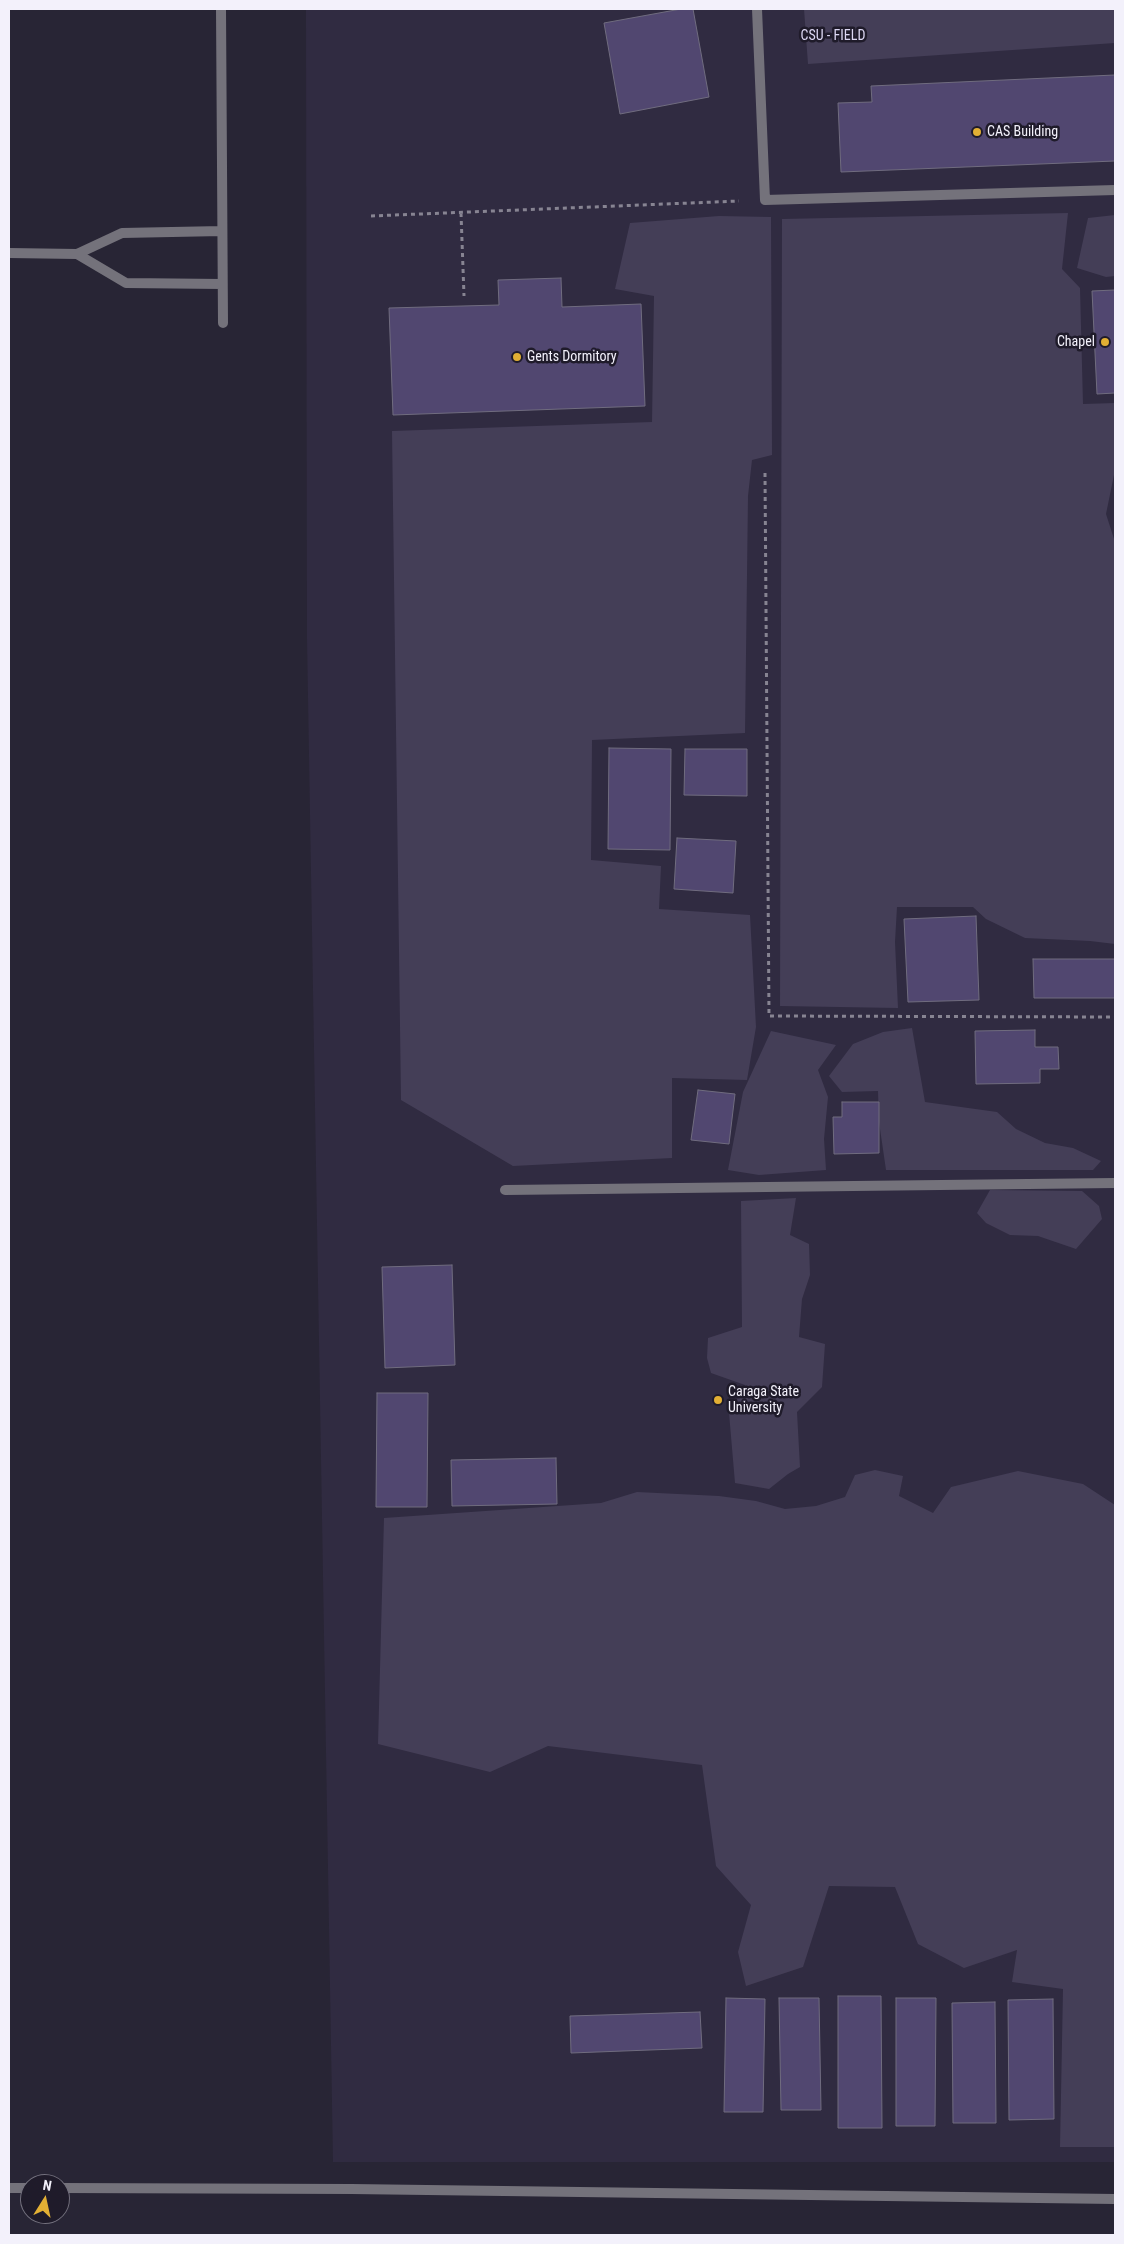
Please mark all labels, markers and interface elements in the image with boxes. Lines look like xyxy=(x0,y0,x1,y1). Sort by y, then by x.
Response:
park label: CSU - FIELD xyxy=(801,28,865,44)
place label: CAS Building xyxy=(987,124,1058,140)
marker: CAS Building xyxy=(971,126,983,138)
place label: Chapel xyxy=(1057,334,1095,350)
marker: Chapel xyxy=(1099,336,1111,348)
place label: Gents Dormitory xyxy=(527,349,617,365)
marker: Gents Dormitory xyxy=(511,351,523,363)
place label: Caraga State University xyxy=(728,1384,799,1416)
marker: Caraga State University xyxy=(712,1394,724,1406)
north arrow xyxy=(20,2174,70,2224)
text: N xyxy=(42,2177,53,2194)

